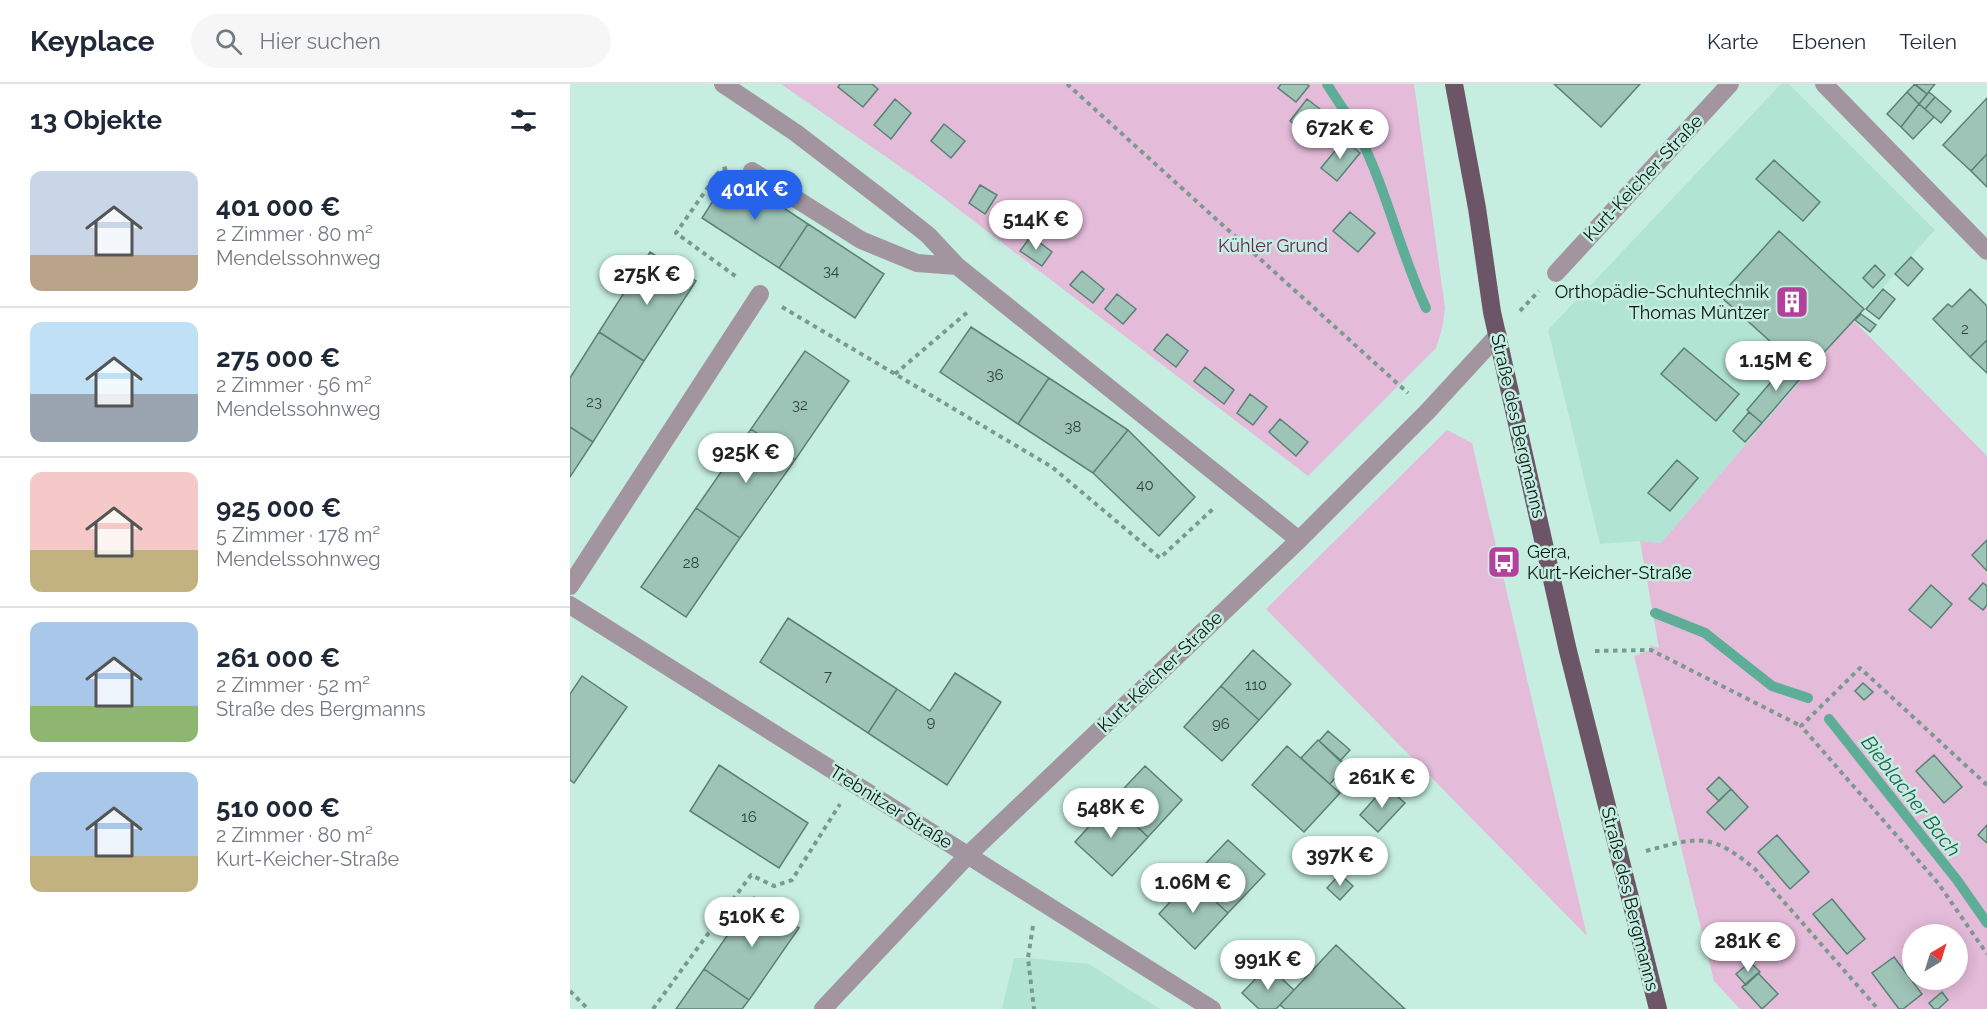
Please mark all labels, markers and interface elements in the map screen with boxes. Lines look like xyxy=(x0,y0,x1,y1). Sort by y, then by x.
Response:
search box xyxy=(191,14,611,68)
text: Keyplace xyxy=(30,25,155,58)
icon: search xyxy=(212,25,245,58)
text: Hier suchen xyxy=(260,28,381,54)
text: Karte xyxy=(1707,29,1758,54)
text: Ebenen xyxy=(1791,29,1866,54)
text: Teilen xyxy=(1899,29,1957,54)
icon: filters xyxy=(507,104,540,137)
text: 13 Objekte xyxy=(30,105,162,135)
pin: 672K € xyxy=(1291,109,1389,160)
street label: Kurt-Keicher-Straße xyxy=(1579,110,1707,245)
text: 672K € xyxy=(1306,116,1374,140)
pin: 401K € xyxy=(706,170,804,221)
text: 401K € xyxy=(721,177,789,201)
text: 401 000 € xyxy=(216,192,341,222)
icon: home xyxy=(78,195,150,267)
pin: 514K € xyxy=(987,200,1085,251)
text: 514K € xyxy=(1003,207,1069,231)
text: 2 Zimmer · 80 m² xyxy=(216,222,373,246)
park label: Kühler Grund xyxy=(1218,235,1328,256)
text: Mendelssohnweg xyxy=(216,246,381,270)
pin: 275K € xyxy=(598,255,696,306)
text: 275K € xyxy=(613,262,681,286)
house number: 34 xyxy=(823,262,839,280)
place label: Orthopädie-Schuhtechnik Thomas Müntzer xyxy=(1555,281,1770,323)
building icon: Orthopädie-Schuhtechnik Thomas Müntzer xyxy=(1774,284,1810,320)
house number: 2 xyxy=(1961,320,1969,338)
street label: Straße des Bergmanns xyxy=(1487,332,1550,521)
pin: 1.15M € xyxy=(1721,341,1831,392)
text: 275 000 € xyxy=(216,343,340,373)
icon: home xyxy=(78,346,150,418)
text: 1.15M € xyxy=(1739,348,1813,372)
house number: 36 xyxy=(986,366,1004,384)
text: 2 Zimmer · 56 m² xyxy=(216,373,372,397)
house number: 23 xyxy=(586,393,602,411)
house number: 32 xyxy=(792,396,808,414)
text: Mendelssohnweg xyxy=(216,397,381,421)
house number: 38 xyxy=(1065,418,1082,436)
pin: 925K € xyxy=(697,433,795,484)
text: 925K € xyxy=(712,440,780,464)
house number: 40 xyxy=(1136,476,1154,494)
text: 925 000 € xyxy=(216,493,342,523)
icon: home xyxy=(78,496,150,568)
text: 5 Zimmer · 178 m² xyxy=(216,523,380,547)
place label: Gera, Kurt-Keicher-Straße xyxy=(1527,541,1692,583)
bus stop icon: Gera, Kurt-Keicher-Straße xyxy=(1486,544,1522,580)
text: Mendelssohnweg xyxy=(216,547,381,571)
house number: 28 xyxy=(683,554,699,572)
street label: Kurt-Keicher-Straße xyxy=(1093,607,1227,736)
text: 261 000 € xyxy=(216,643,340,673)
icon: home xyxy=(78,646,150,718)
house number: 7 xyxy=(824,667,832,685)
text: 2 Zimmer · 52 m² xyxy=(216,673,370,697)
house number: 110 xyxy=(1245,676,1267,694)
text: Straße des Bergmanns xyxy=(216,697,426,721)
house number: 9 xyxy=(927,713,936,731)
house number: 96 xyxy=(1212,715,1230,733)
water label: Bieblacher Bach xyxy=(1856,731,1966,861)
pin: 261K € xyxy=(1333,758,1431,809)
street label: Trebnitzer Straße xyxy=(826,760,957,853)
text: 261K € xyxy=(1348,765,1416,789)
pin: 548K € xyxy=(1062,788,1160,839)
text: 510 000 € xyxy=(216,793,340,823)
text: 548K € xyxy=(1077,795,1145,819)
icon: home xyxy=(78,796,150,868)
street label: Straße des Bergmanns xyxy=(1597,805,1664,993)
house number: 16 xyxy=(741,808,757,826)
text: 2 Zimmer · 80 m² xyxy=(216,823,373,847)
pin: 397K € xyxy=(1291,836,1389,887)
text: 397K € xyxy=(1306,843,1374,867)
text: Kurt-Keicher-Straße xyxy=(216,847,399,871)
pin: 1.06M € xyxy=(1138,863,1248,914)
text: 1.06M € xyxy=(1155,870,1231,894)
pin: 510K € xyxy=(703,897,801,948)
text: 510K € xyxy=(718,904,786,928)
pin: 281K € xyxy=(1699,922,1797,973)
north arrow xyxy=(1902,924,1968,990)
map controls xyxy=(1902,924,1968,990)
text: 281K € xyxy=(1714,929,1782,953)
pin: 991K € xyxy=(1219,940,1317,991)
text: 991K € xyxy=(1234,947,1302,971)

